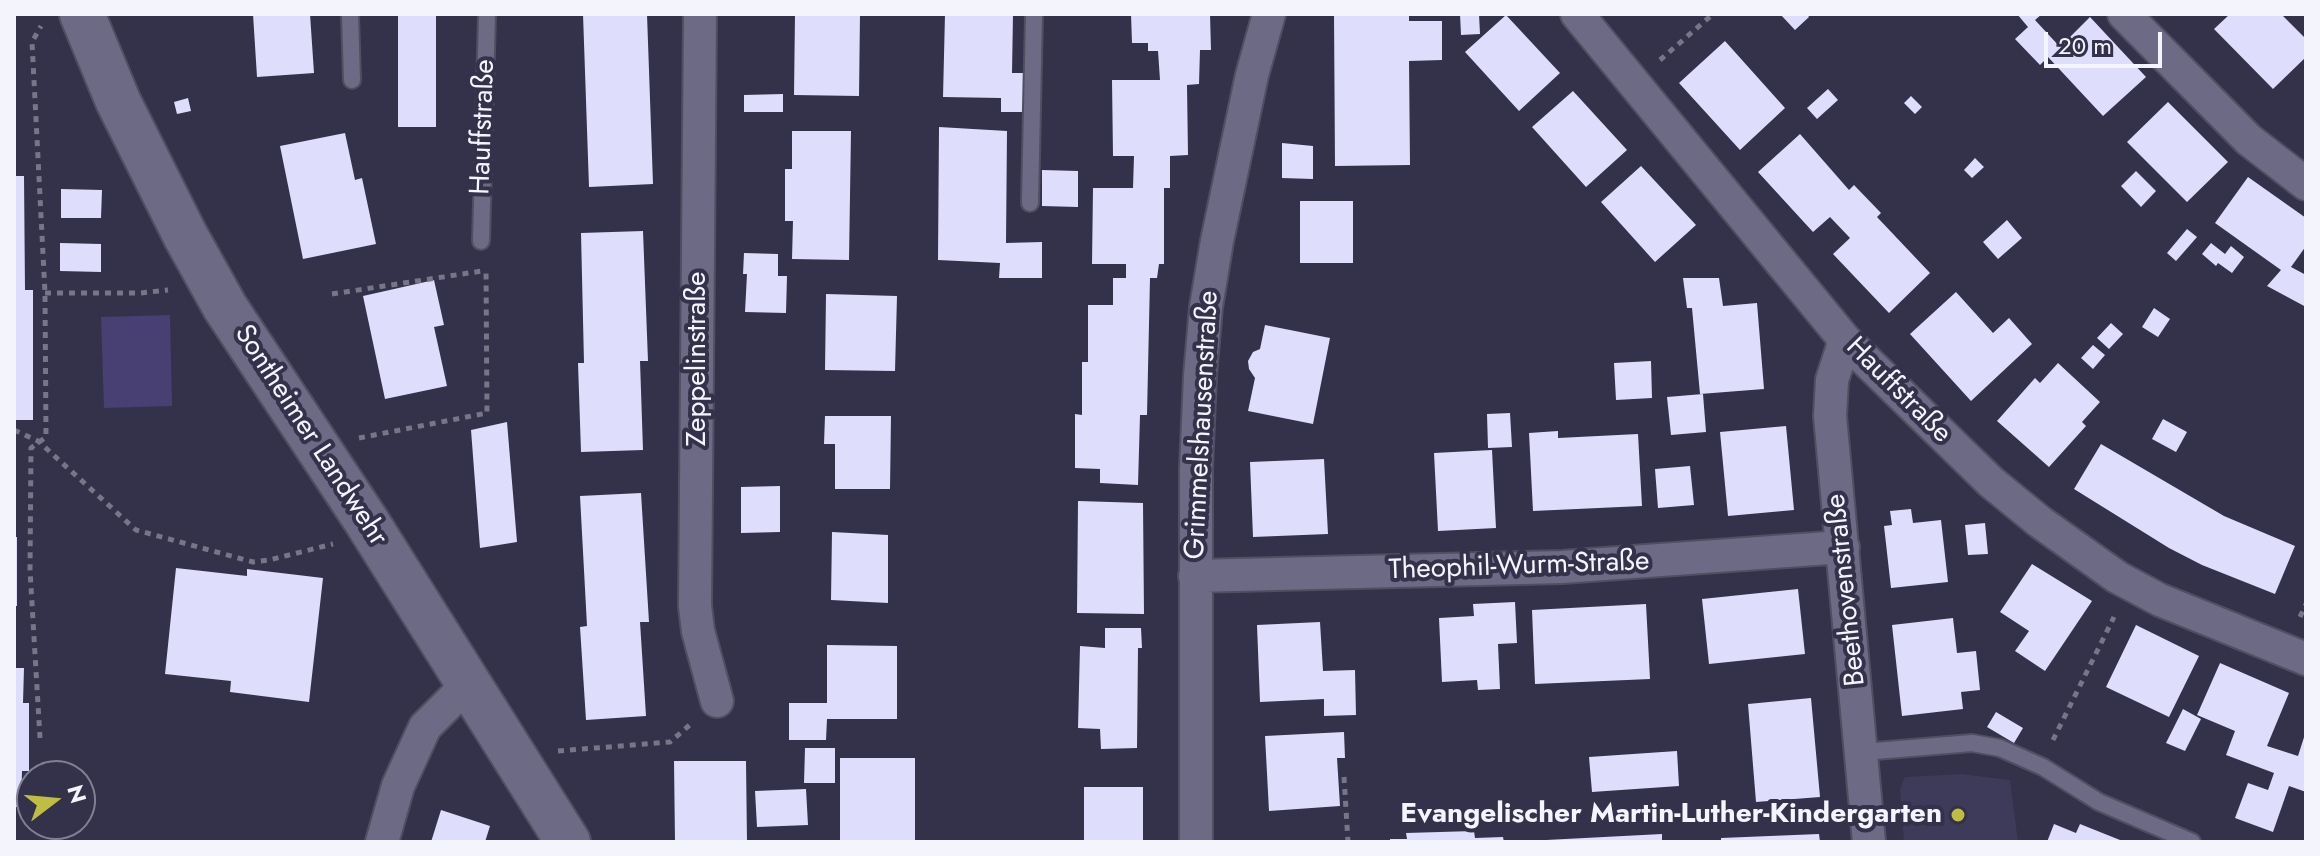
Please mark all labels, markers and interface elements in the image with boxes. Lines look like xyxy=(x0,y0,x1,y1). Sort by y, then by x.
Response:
scale bar xyxy=(2048,16,2166,66)
text: 20 m xyxy=(2058,28,2112,63)
street label: Hauffstraße xyxy=(465,59,503,195)
street label: Zeppelinstraße xyxy=(681,272,715,446)
street label: Grimmelshausenstraße xyxy=(1179,290,1227,560)
street label: Sontheimer Landwehr xyxy=(226,319,394,553)
street label: Hauffstraße xyxy=(1838,331,1958,451)
street label: Beethovenstraße xyxy=(1820,492,1874,688)
street label: Theophil-Wurm-Straße xyxy=(1388,546,1650,588)
north arrow xyxy=(16,760,96,840)
text: N xyxy=(59,781,95,807)
place label: Evangelischer Martin-Luther-Kindergarten xyxy=(1400,798,1942,832)
marker: Evangelischer Martin-Luther-Kindergarten xyxy=(1949,806,1967,824)

